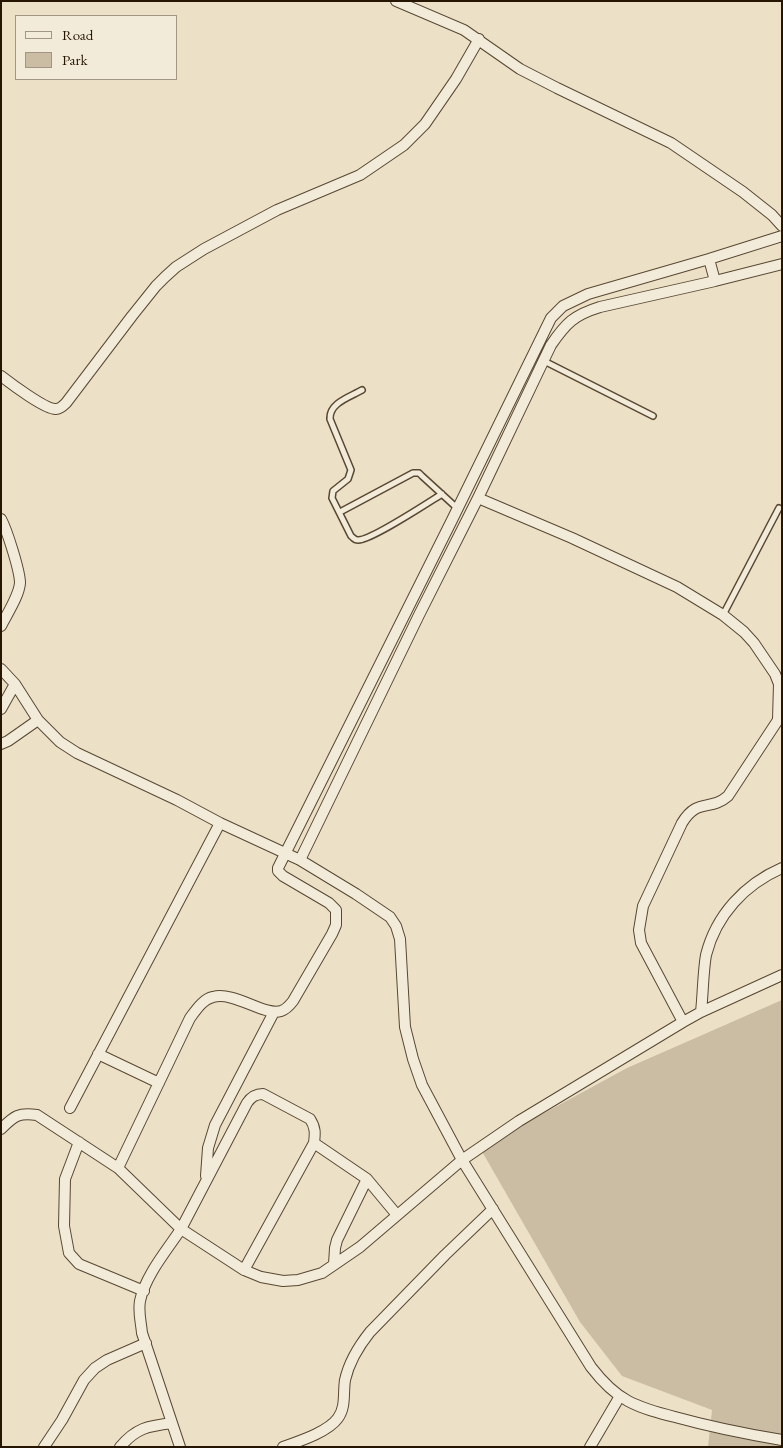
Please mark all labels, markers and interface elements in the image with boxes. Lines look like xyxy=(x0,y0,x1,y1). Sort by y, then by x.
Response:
legend xyxy=(15,15,178,80)
text: Road xyxy=(62,25,93,44)
text: Park xyxy=(62,50,88,69)

